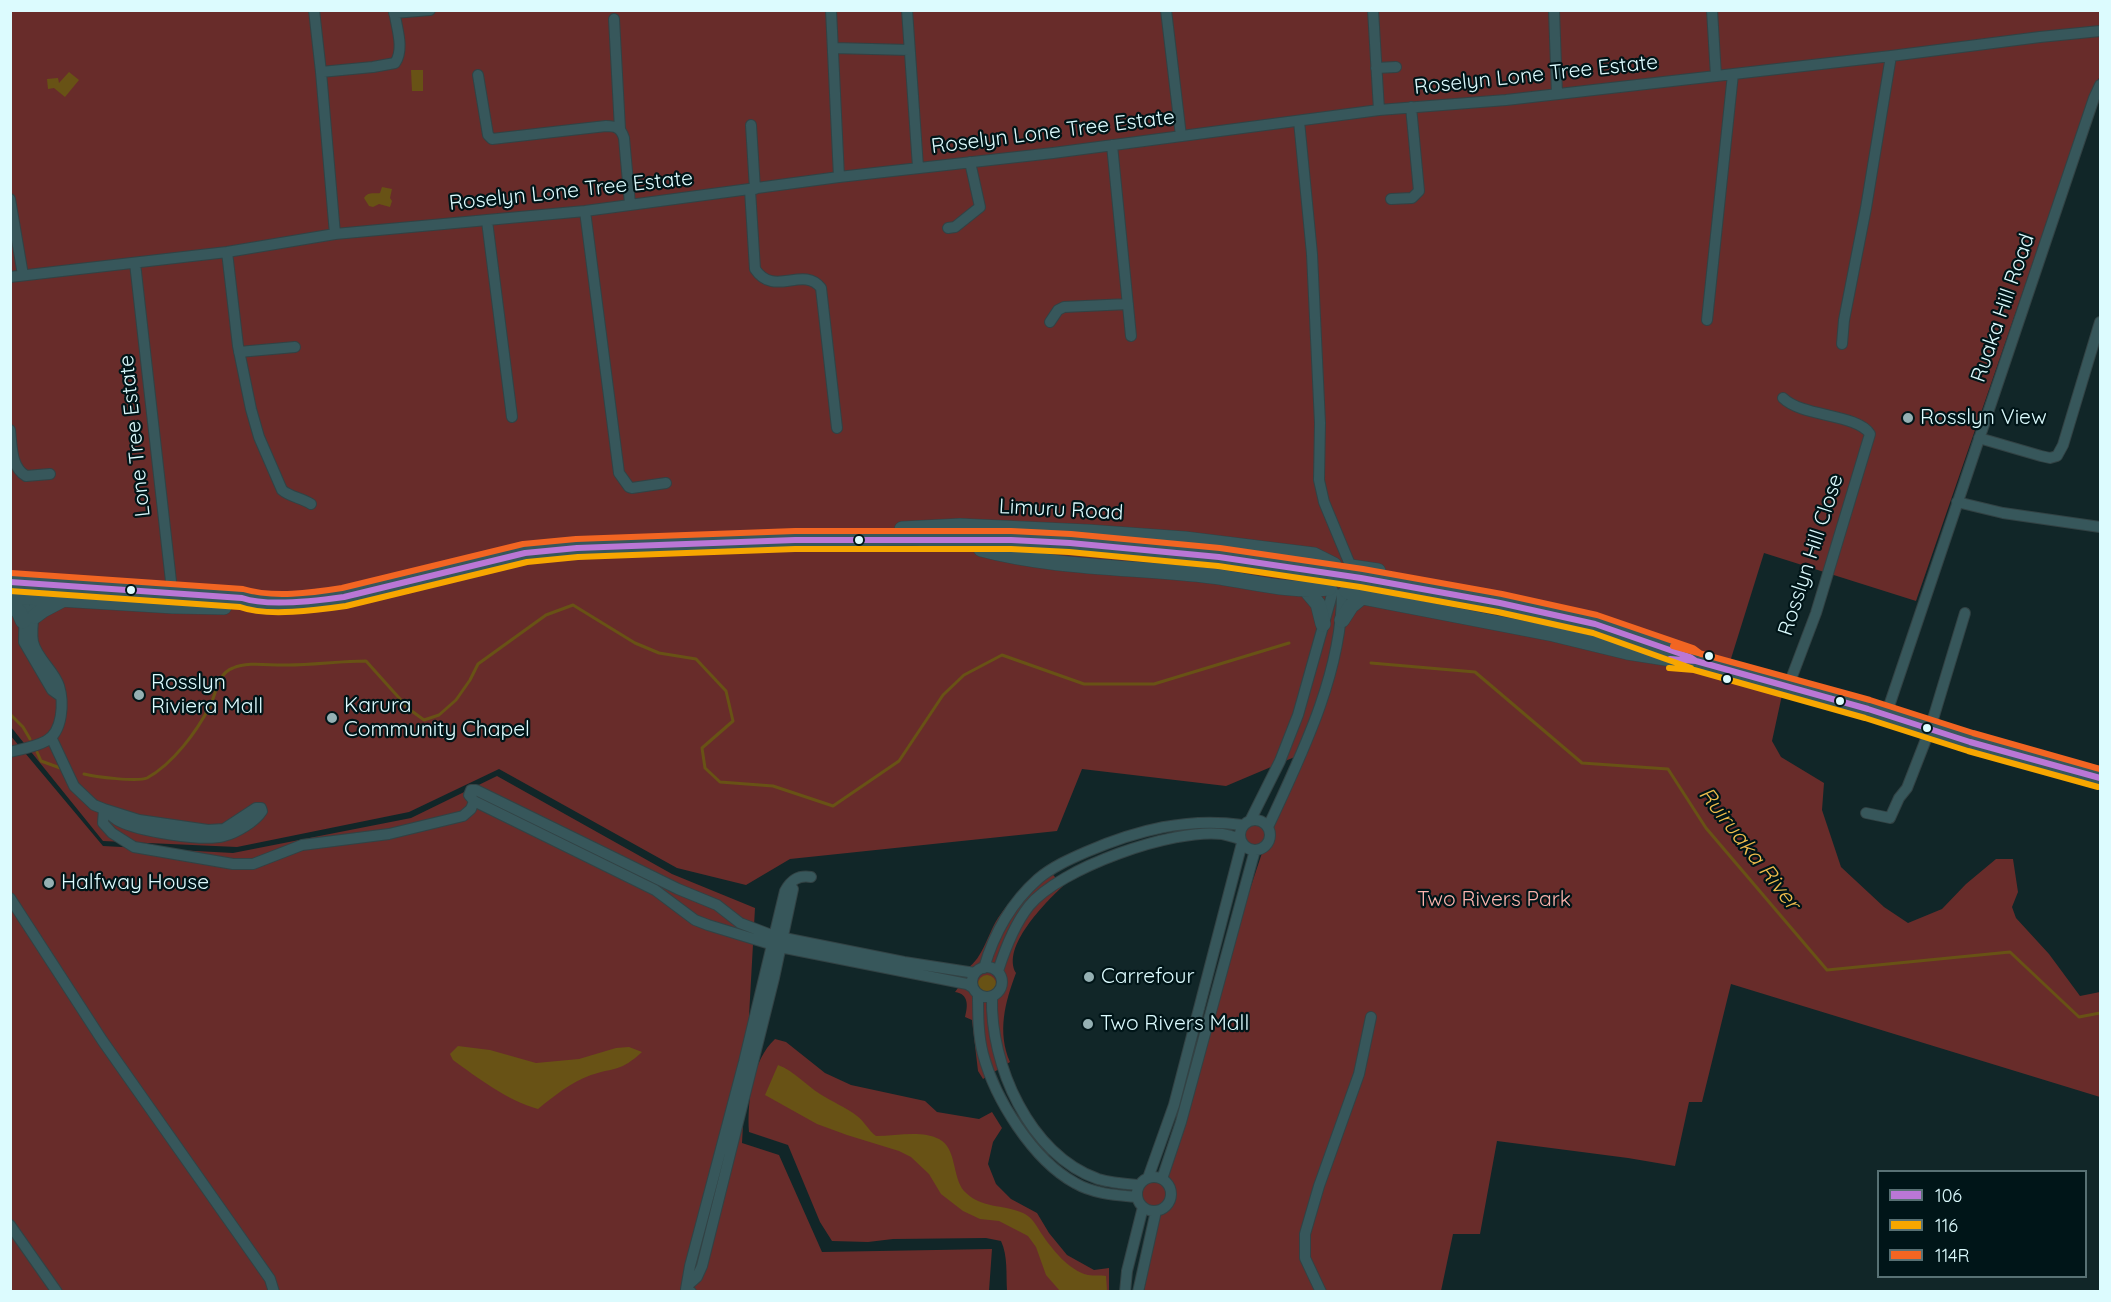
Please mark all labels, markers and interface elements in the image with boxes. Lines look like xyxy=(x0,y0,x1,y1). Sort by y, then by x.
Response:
street label: Roselyn Lone Tree Estate xyxy=(1413,50,1659,100)
street label: Roselyn Lone Tree Estate xyxy=(930,105,1176,159)
street label: Roselyn Lone Tree Estate xyxy=(448,166,694,216)
street label: Ruaka Hill Road xyxy=(1966,231,2040,385)
street label: Lone Tree Estate xyxy=(114,354,156,518)
place label: Rosslyn View xyxy=(1920,405,2047,431)
marker: Rosslyn View xyxy=(1901,411,1915,425)
street label: Rosslyn Hill Close xyxy=(1773,471,1849,639)
street label: Limuru Road xyxy=(998,494,1124,526)
unlabelled marker xyxy=(853,534,865,546)
unlabelled marker xyxy=(125,584,137,596)
unlabelled marker xyxy=(1703,650,1715,662)
place label: Rosslyn Riviera Mall xyxy=(151,670,263,720)
unlabelled marker xyxy=(1721,673,1733,685)
marker: Rosslyn Riviera Mall xyxy=(132,688,146,702)
place label: Karura Community Chapel xyxy=(344,693,530,743)
unlabelled marker xyxy=(1834,695,1846,707)
marker: Karura Community Chapel xyxy=(325,711,339,725)
unlabelled marker xyxy=(1921,722,1933,734)
water label: Ruiruaka River xyxy=(1693,782,1805,916)
place label: Halfway House xyxy=(61,870,209,896)
marker: Halfway House xyxy=(42,876,56,890)
park label: Two Rivers Park xyxy=(1417,887,1571,913)
place label: Carrefour xyxy=(1101,964,1195,990)
marker: Carrefour xyxy=(1082,970,1096,984)
place label: Two Rivers Mall xyxy=(1100,1011,1249,1037)
marker: Two Rivers Mall xyxy=(1081,1017,1095,1031)
legend xyxy=(1877,1170,2087,1278)
text: 106 xyxy=(1935,1184,1962,1207)
text: 116 xyxy=(1935,1214,1958,1237)
text: 114R xyxy=(1935,1244,1970,1267)

